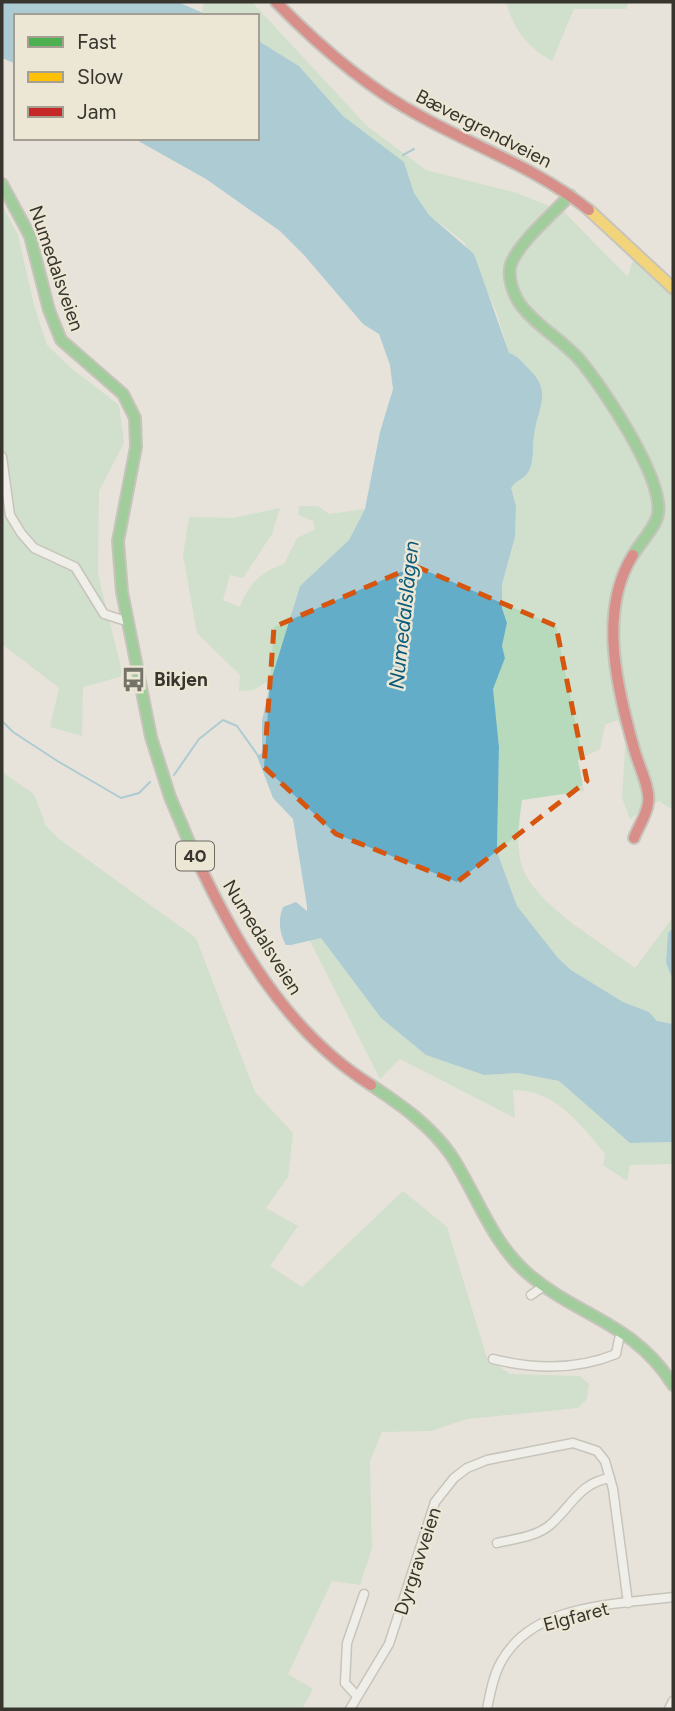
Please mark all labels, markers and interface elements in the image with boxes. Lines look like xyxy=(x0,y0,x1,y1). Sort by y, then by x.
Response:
legend xyxy=(14,14,259,140)
text: Fast xyxy=(77,29,117,54)
text: Slow xyxy=(77,64,123,89)
street label: Bævergrendveien xyxy=(412,84,556,173)
text: Jam xyxy=(77,99,116,124)
street label: Numedalsveien xyxy=(24,202,89,334)
water label: Numedalslågen xyxy=(383,539,424,690)
bus stop icon: Bikjen xyxy=(120,665,148,693)
place label: Bikjen xyxy=(154,668,208,691)
road number: 40 xyxy=(176,842,214,870)
street label: Numedalsveien xyxy=(218,876,307,999)
street label: Dyrgravveien xyxy=(389,1504,446,1618)
street label: Elgfaret xyxy=(541,1597,612,1636)

